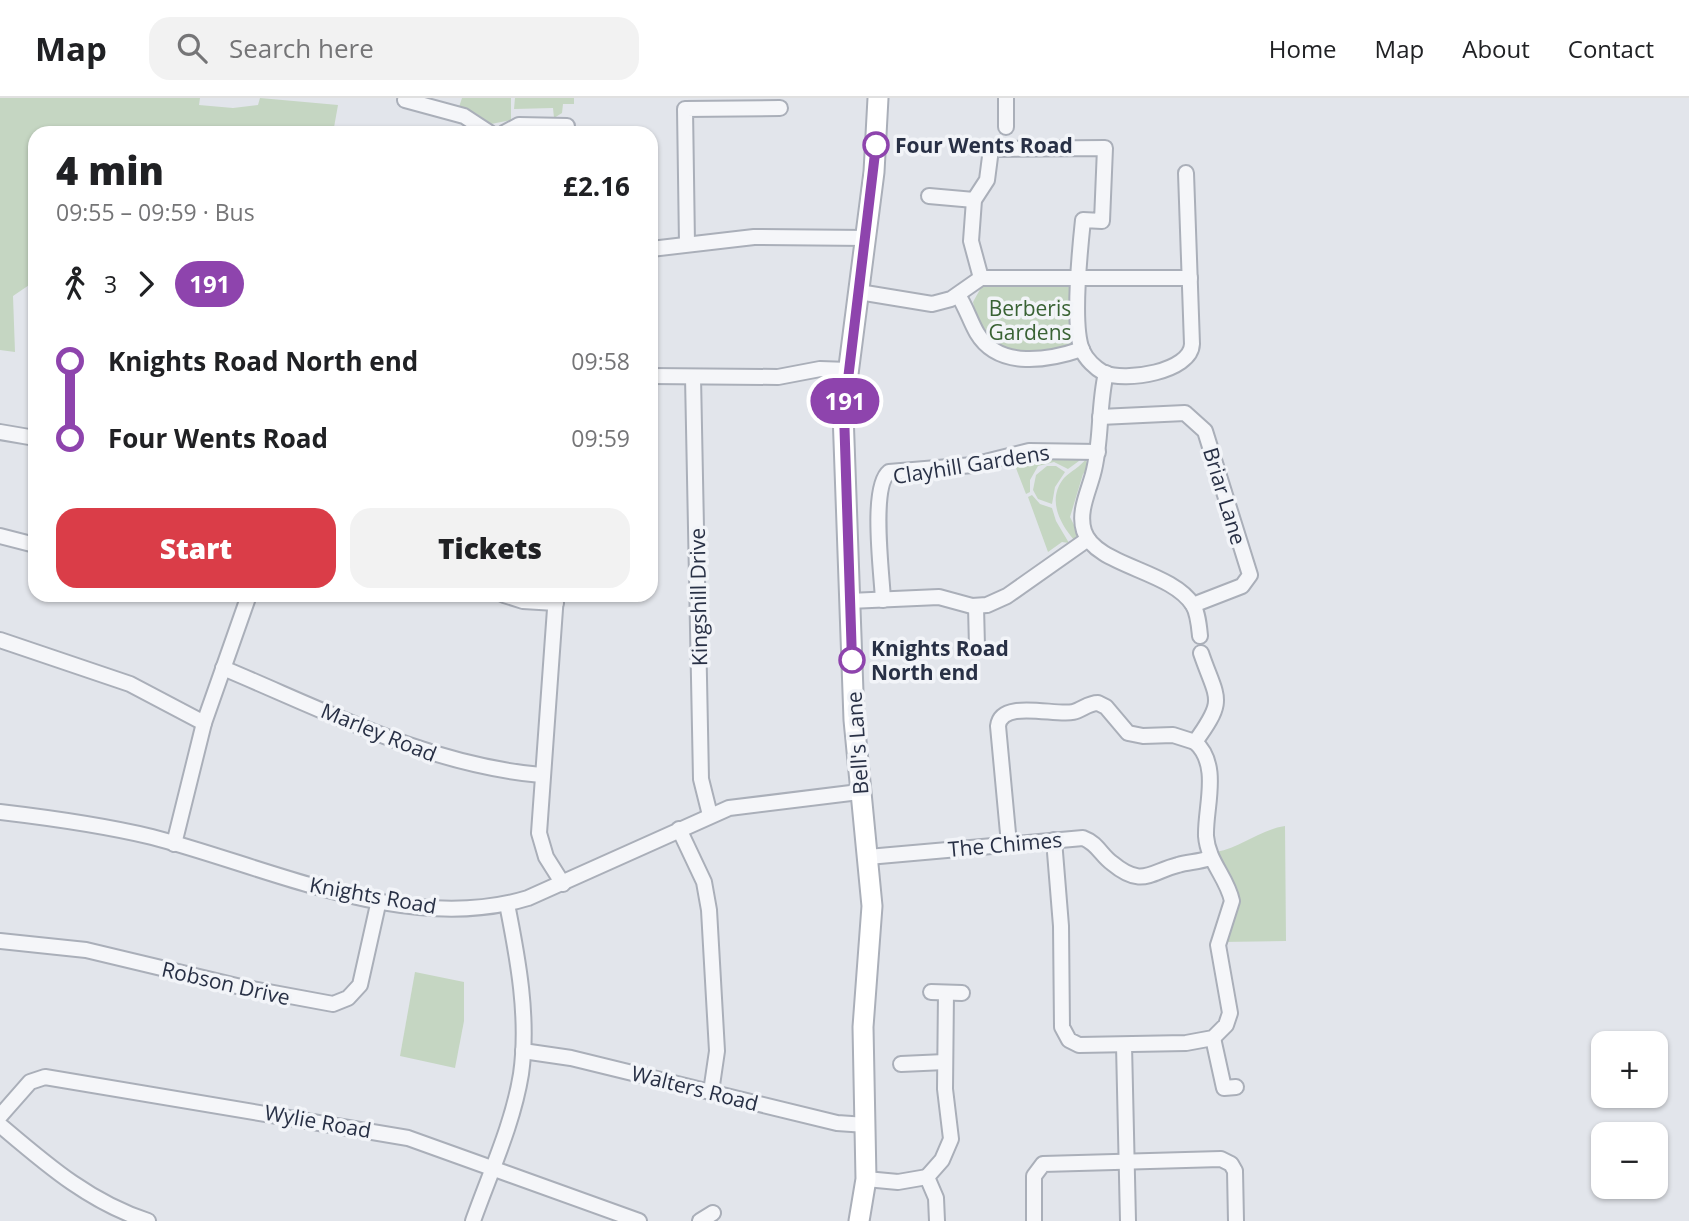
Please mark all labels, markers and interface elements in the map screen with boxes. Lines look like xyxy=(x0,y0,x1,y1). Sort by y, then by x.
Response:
search box xyxy=(149,17,639,80)
text: Map xyxy=(35,26,107,71)
icon: search xyxy=(173,29,211,67)
text: Search here xyxy=(229,30,374,66)
text: Home xyxy=(1269,32,1337,65)
text: Map xyxy=(1375,32,1424,65)
text: About xyxy=(1462,32,1530,65)
text: Contact xyxy=(1568,32,1654,65)
place label: Four Wents Road xyxy=(895,131,1073,159)
marker: Four Wents Road xyxy=(863,132,889,158)
text: 4 min xyxy=(56,144,164,196)
text: £2.16 xyxy=(563,168,630,204)
text: 09:55 – 09:59 · Bus xyxy=(56,196,255,228)
icon: walk xyxy=(56,265,94,303)
icon: forward xyxy=(127,265,165,303)
text: 191 xyxy=(189,267,230,300)
text: 3 xyxy=(104,268,117,300)
park label: Berberis Gardens xyxy=(988,294,1072,346)
text: Knights Road North end xyxy=(108,343,418,379)
text: 09:58 xyxy=(571,345,630,377)
line badge: 191 xyxy=(805,378,885,424)
text: 191 xyxy=(824,384,866,417)
text: Four Wents Road xyxy=(108,420,328,456)
text: 09:59 xyxy=(571,422,630,454)
street label: Clayhill Gardens xyxy=(891,438,1051,490)
street label: Briar Lane xyxy=(1197,444,1253,548)
button: Start xyxy=(56,508,336,588)
button: Tickets xyxy=(350,508,630,588)
street label: Kingshill Drive xyxy=(683,528,713,666)
place label: Knights Road North end xyxy=(871,634,1009,686)
marker: Knights Road North end xyxy=(839,647,865,673)
street label: Bell's Lane xyxy=(839,690,875,796)
street label: Marley Road xyxy=(317,696,441,768)
street label: The Chimes xyxy=(947,825,1063,863)
street label: Knights Road xyxy=(307,870,439,920)
street label: Robson Drive xyxy=(159,955,293,1011)
map controls xyxy=(1591,1031,1668,1199)
button: + xyxy=(1591,1031,1668,1108)
street label: Walters Road xyxy=(629,1059,761,1117)
street label: Wylie Road xyxy=(262,1098,374,1144)
button: − xyxy=(1591,1122,1668,1199)

